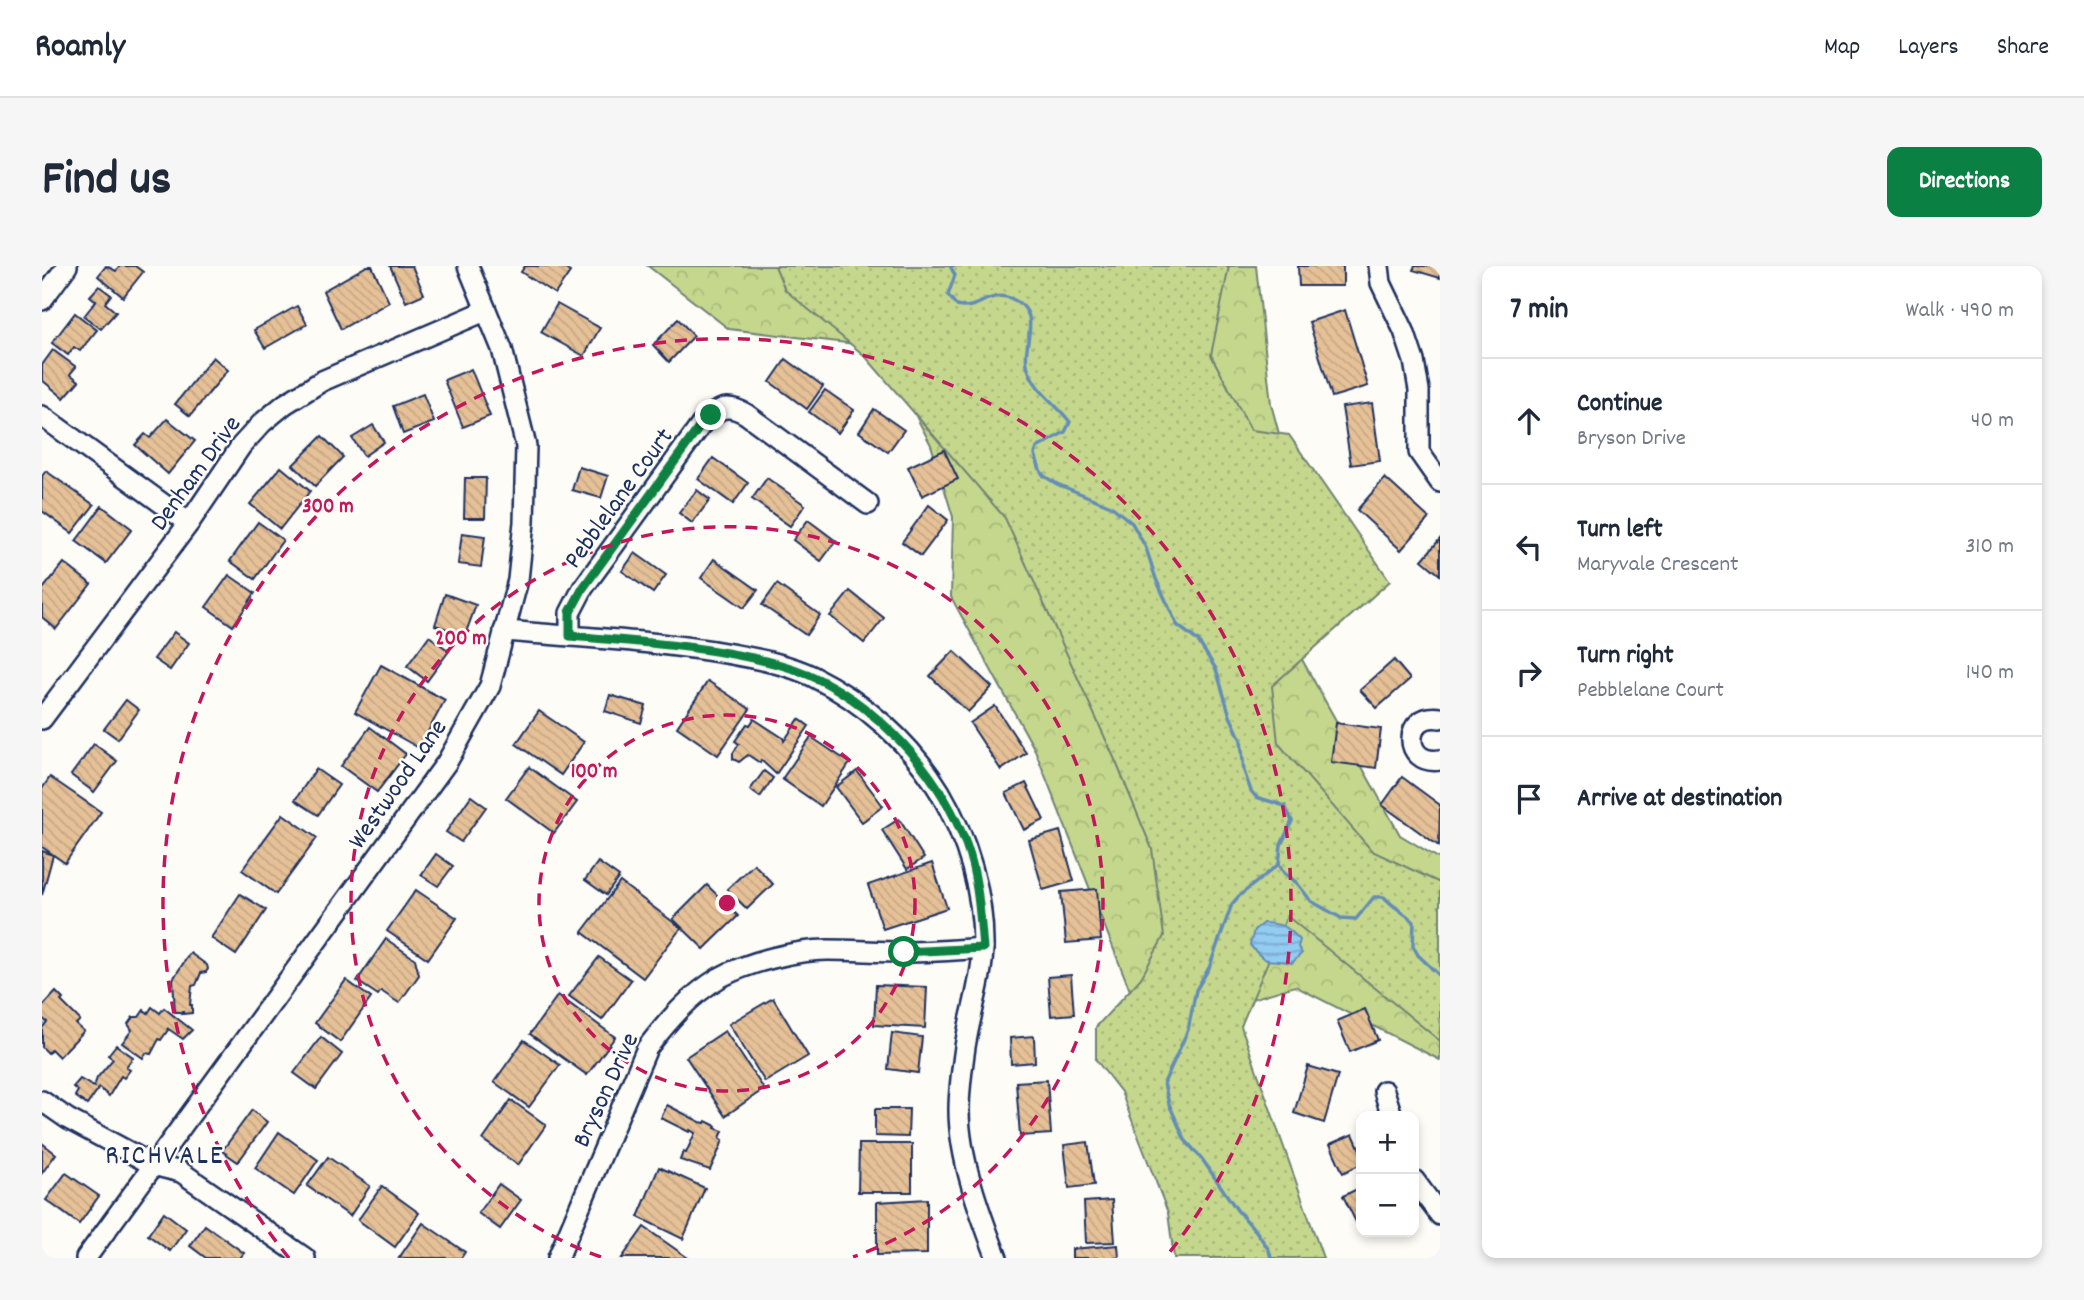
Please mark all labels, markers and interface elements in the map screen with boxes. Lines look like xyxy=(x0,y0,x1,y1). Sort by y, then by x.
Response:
text: Roamly xyxy=(35,25,125,72)
text: Map xyxy=(1824,31,1860,65)
text: Layers xyxy=(1898,31,1959,65)
text: Share xyxy=(1997,31,2049,65)
text: Find us xyxy=(42,147,171,217)
button: Directions xyxy=(1887,147,2042,217)
text: 7 min xyxy=(1510,290,1568,333)
text: Walk · 490 m xyxy=(1906,295,2014,328)
text: Continue xyxy=(1577,386,1662,423)
route end xyxy=(695,399,726,430)
icon: ahead xyxy=(1510,402,1548,440)
text: 40 m xyxy=(1971,405,2014,438)
street label: Denham Drive xyxy=(142,409,251,539)
street label: Pebblelane Court xyxy=(556,421,684,577)
text: Bryson Drive xyxy=(1577,423,1686,456)
text: 300 m xyxy=(302,493,354,523)
text: Turn left xyxy=(1577,512,1663,549)
icon: left xyxy=(1510,528,1548,566)
text: 310 m xyxy=(1965,531,2014,564)
text: Maryvale Crescent xyxy=(1577,549,1739,582)
text: 200 m xyxy=(435,625,487,655)
text: Turn right xyxy=(1577,638,1674,675)
icon: right xyxy=(1510,654,1548,692)
text: 140 m xyxy=(1966,657,2014,690)
text: Pebblelane Court xyxy=(1577,675,1724,708)
street label: Westwood Lane xyxy=(340,712,457,858)
text: 100 m xyxy=(571,758,617,788)
icon: arrive xyxy=(1510,780,1548,818)
text: Arrive at destination xyxy=(1577,781,1782,818)
centre of rings xyxy=(715,891,739,915)
route start xyxy=(888,936,919,967)
street label: Bryson Drive xyxy=(564,1027,650,1154)
map controls xyxy=(1356,1111,1419,1237)
button: + xyxy=(1356,1111,1419,1174)
district label: RICHVALE xyxy=(105,1138,225,1178)
button: − xyxy=(1356,1174,1419,1237)

